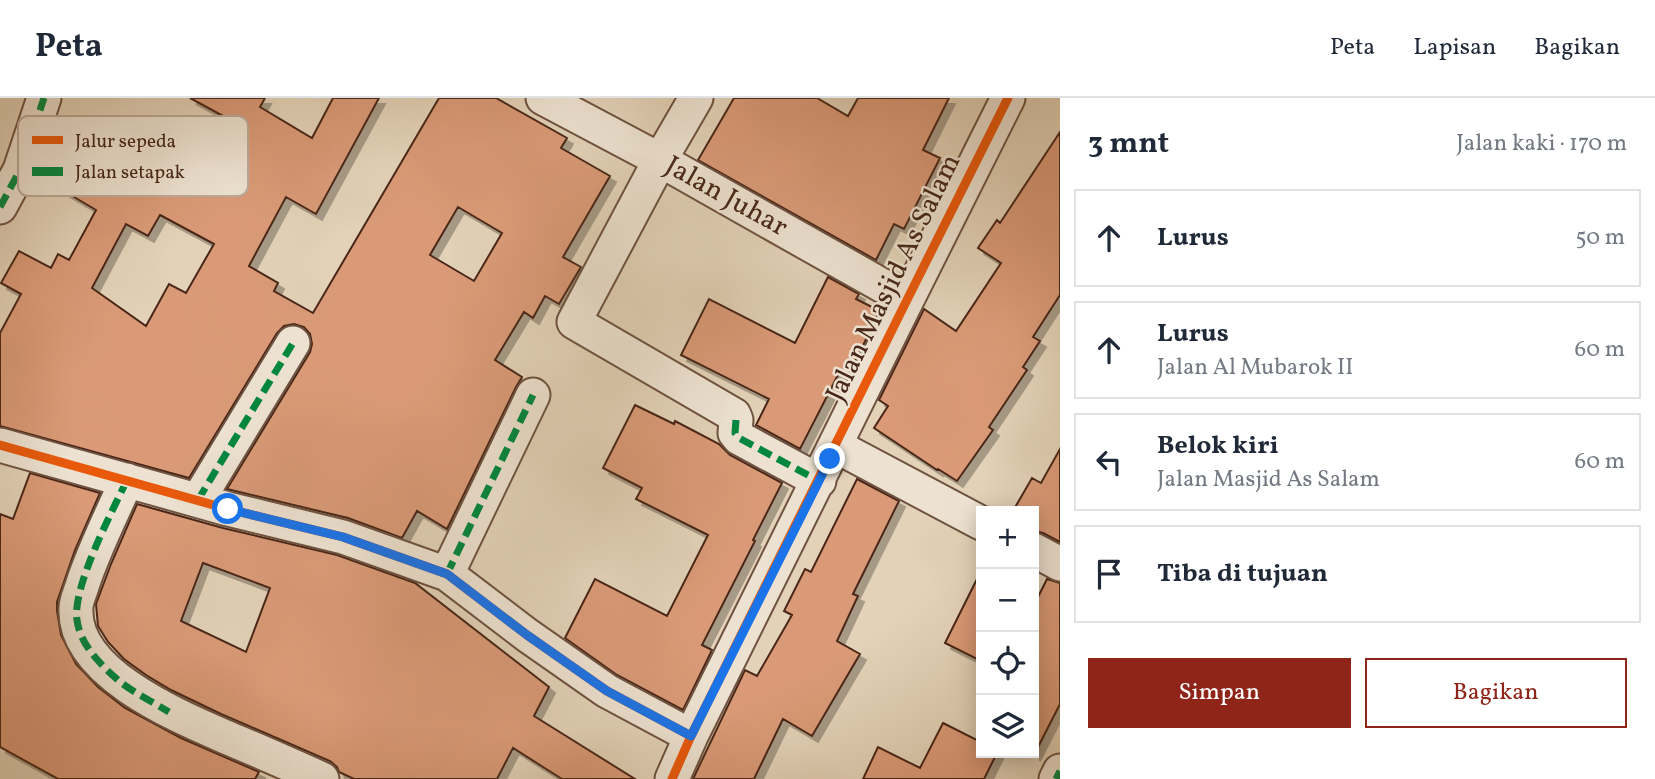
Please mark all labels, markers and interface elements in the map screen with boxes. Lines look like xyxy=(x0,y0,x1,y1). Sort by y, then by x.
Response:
text: Peta xyxy=(35,25,103,71)
text: Peta xyxy=(1330,31,1375,65)
text: Lapisan xyxy=(1413,31,1496,65)
text: Bagikan xyxy=(1534,31,1620,65)
legend xyxy=(18,116,248,196)
text: 3 mnt xyxy=(1088,123,1169,165)
text: Jalan kaki · 170 m xyxy=(1456,128,1627,160)
text: Jalur sepeda xyxy=(75,129,176,155)
street label: Jalan Juhar xyxy=(657,147,795,247)
street label: Jalan Masjid As Salam xyxy=(817,148,971,408)
text: Jalan setapak xyxy=(75,160,185,186)
icon: ahead xyxy=(1090,219,1128,257)
text: Lurus xyxy=(1157,220,1229,256)
text: 50 m xyxy=(1576,222,1625,254)
text: Lurus xyxy=(1157,316,1229,352)
icon: ahead xyxy=(1090,331,1128,369)
text: 60 m xyxy=(1575,334,1625,366)
text: Jalan Al Mubarok II xyxy=(1157,352,1353,384)
text: Belok kiri xyxy=(1157,428,1279,464)
route end xyxy=(814,443,845,474)
icon: left xyxy=(1090,443,1128,481)
text: 60 m xyxy=(1575,446,1625,478)
text: Jalan Masjid As Salam xyxy=(1157,464,1380,496)
route start xyxy=(212,493,243,524)
map controls xyxy=(976,506,1039,758)
button: + xyxy=(976,506,1039,569)
icon: arrive xyxy=(1090,555,1128,593)
text: Tiba di tujuan xyxy=(1157,556,1328,592)
button: − xyxy=(976,569,1039,632)
button: locate xyxy=(976,632,1039,695)
button: Simpan xyxy=(1088,658,1351,728)
button: Bagikan xyxy=(1365,658,1627,728)
button: layers xyxy=(976,695,1039,758)

